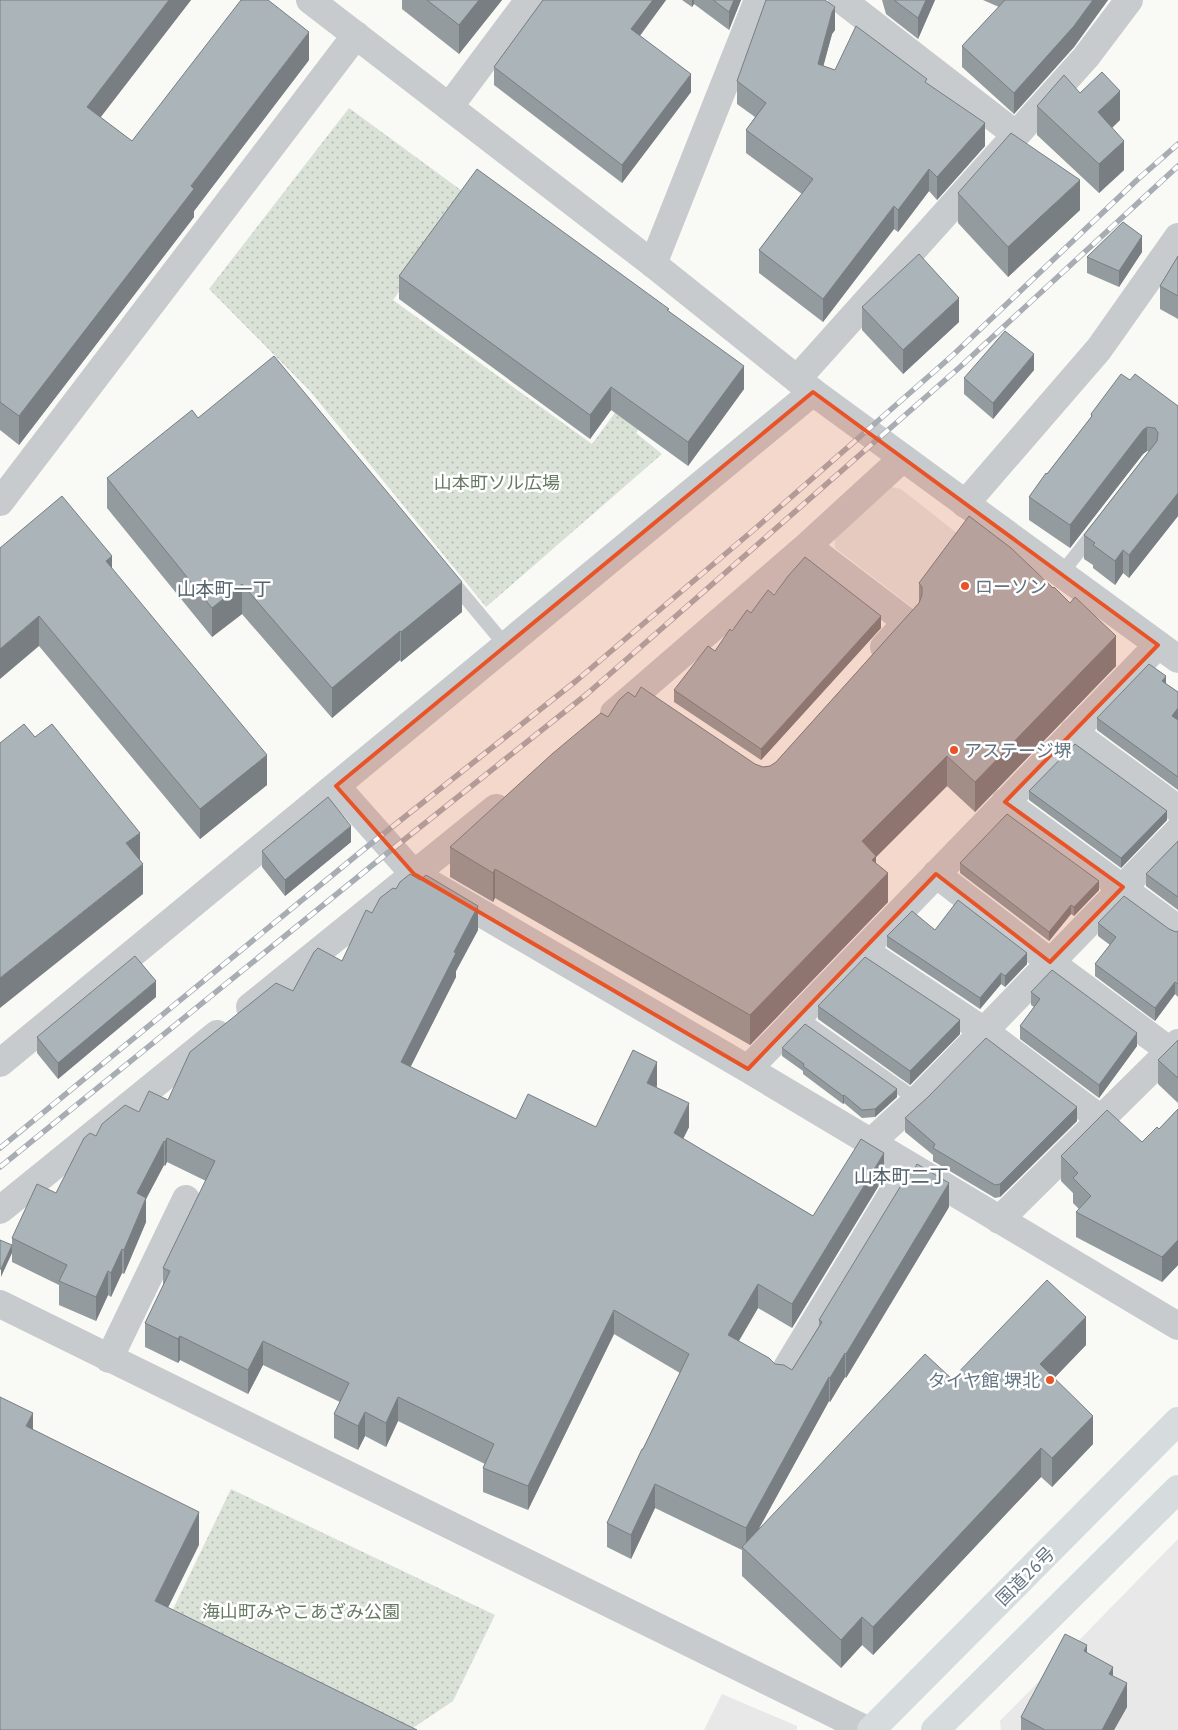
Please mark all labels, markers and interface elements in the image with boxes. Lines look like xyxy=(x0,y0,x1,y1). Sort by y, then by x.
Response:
park label: 山本町ソル広場 xyxy=(434,471,560,494)
place label: ローソン xyxy=(975,575,1047,598)
district label: 山本町一丁 xyxy=(176,577,272,601)
marker: ローソン xyxy=(959,580,971,592)
place label: アステージ堺 xyxy=(964,739,1072,762)
marker: アステージ堺 xyxy=(948,744,960,756)
district label: 山本町二丁 xyxy=(853,1164,949,1188)
place label: タイヤ館 堺北 xyxy=(928,1369,1040,1392)
marker: タイヤ館 堺北 xyxy=(1044,1374,1056,1386)
street label: 国道26号 xyxy=(991,1542,1059,1610)
park label: 海山町みやこあざみ公園 xyxy=(202,1600,400,1623)

